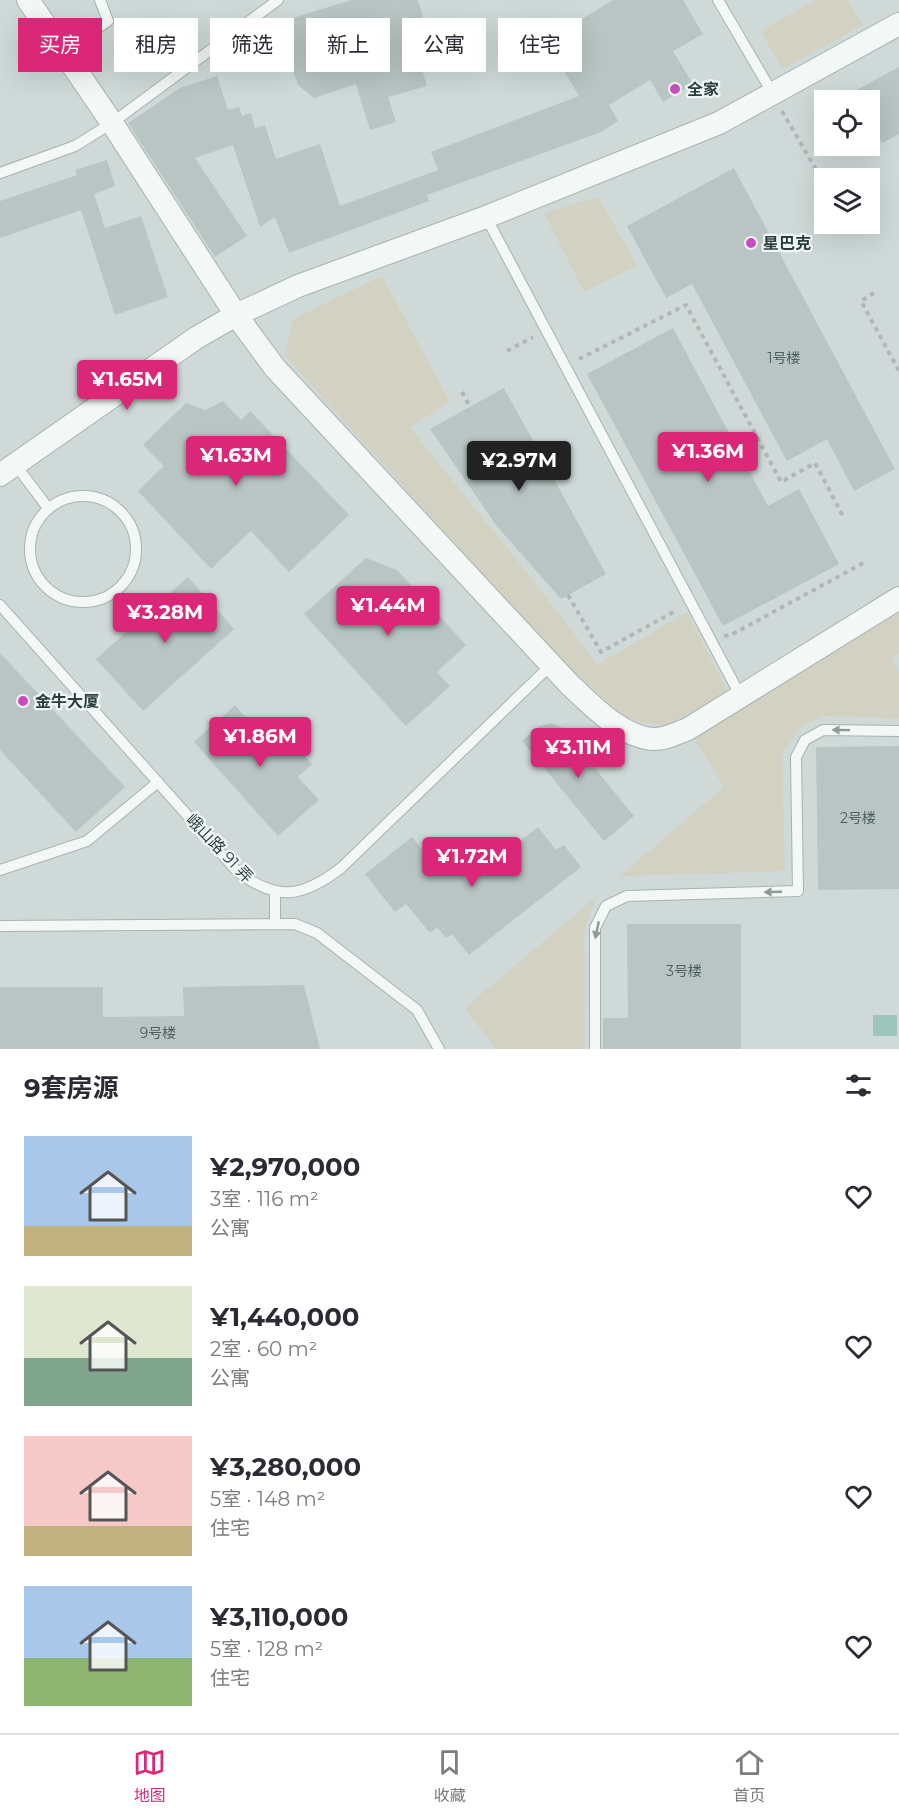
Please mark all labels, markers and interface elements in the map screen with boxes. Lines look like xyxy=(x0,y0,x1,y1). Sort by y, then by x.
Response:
chip: 买房 xyxy=(18,18,102,72)
chip: 租房 xyxy=(114,18,198,72)
chip: 筛选 xyxy=(210,18,294,72)
chip: 新上 xyxy=(306,18,390,72)
chip: 公寓 xyxy=(402,18,486,72)
chip: 住宅 xyxy=(498,18,582,72)
place label: 全家 xyxy=(687,80,719,99)
marker: 全家 xyxy=(668,82,682,96)
map controls xyxy=(814,90,880,234)
button: locate xyxy=(814,90,880,156)
button: layers xyxy=(814,168,880,234)
place label: 星巴克 xyxy=(763,234,811,253)
marker: 星巴克 xyxy=(744,236,758,250)
house number: 1号楼 xyxy=(767,349,801,367)
pin: ¥1.65M xyxy=(78,360,176,411)
text: ¥1.65M xyxy=(91,367,163,391)
pin: ¥1.36M xyxy=(659,432,757,483)
pin: ¥1.63M xyxy=(187,436,285,487)
text: ¥1.36M xyxy=(672,439,744,463)
pin: ¥2.97M xyxy=(470,441,568,492)
text: ¥1.63M xyxy=(200,443,272,467)
text: ¥2.97M xyxy=(481,448,557,472)
pin: ¥1.44M xyxy=(339,586,437,637)
pin: ¥3.28M xyxy=(116,593,214,644)
text: ¥1.44M xyxy=(350,593,426,617)
text: ¥3.28M xyxy=(127,600,203,624)
place label: 金牛大厦 xyxy=(35,692,99,711)
marker: 金牛大厦 xyxy=(16,694,30,708)
pin: ¥1.86M xyxy=(211,717,309,768)
text: ¥1.86M xyxy=(223,724,297,748)
one-way arrow xyxy=(831,725,850,735)
pin: ¥3.11M xyxy=(529,728,627,779)
text: ¥3.11M xyxy=(545,735,611,759)
house number: 2号楼 xyxy=(840,809,876,827)
street label: 峨山路 91 弄 xyxy=(182,810,257,887)
pin: ¥1.72M xyxy=(423,837,521,888)
text: ¥1.72M xyxy=(436,844,508,868)
one-way arrow xyxy=(764,887,783,896)
one-way arrow xyxy=(592,921,601,940)
house number: 3号楼 xyxy=(666,962,702,980)
house number: 9号楼 xyxy=(140,1024,176,1042)
icon: filters xyxy=(842,1069,875,1102)
text: 9套房源 xyxy=(24,1072,119,1104)
text: ¥2,970,000 xyxy=(210,1151,360,1183)
icon: home xyxy=(72,1160,144,1232)
icon: heart xyxy=(842,1180,875,1213)
text: 3室 · 116 m² xyxy=(210,1187,318,1211)
text: 公寓 xyxy=(210,1216,250,1240)
text: ¥1,440,000 xyxy=(210,1301,359,1333)
icon: home xyxy=(72,1310,144,1382)
icon: heart xyxy=(842,1330,875,1363)
text: 2室 · 60 m² xyxy=(210,1337,317,1361)
text: 公寓 xyxy=(210,1366,250,1390)
text: ¥3,280,000 xyxy=(210,1451,361,1483)
icon: home xyxy=(72,1460,144,1532)
icon: heart xyxy=(842,1480,875,1513)
text: 5室 · 148 m² xyxy=(210,1487,325,1511)
text: 住宅 xyxy=(210,1516,250,1540)
text: ¥3,110,000 xyxy=(210,1601,348,1633)
icon: home xyxy=(72,1610,144,1682)
icon: heart xyxy=(842,1630,875,1663)
text: 5室 · 128 m² xyxy=(210,1637,323,1661)
text: 住宅 xyxy=(210,1666,250,1690)
tab: 地图 xyxy=(133,1746,166,1806)
tab: 收藏 xyxy=(433,1746,466,1806)
tab: 首页 xyxy=(733,1746,766,1806)

